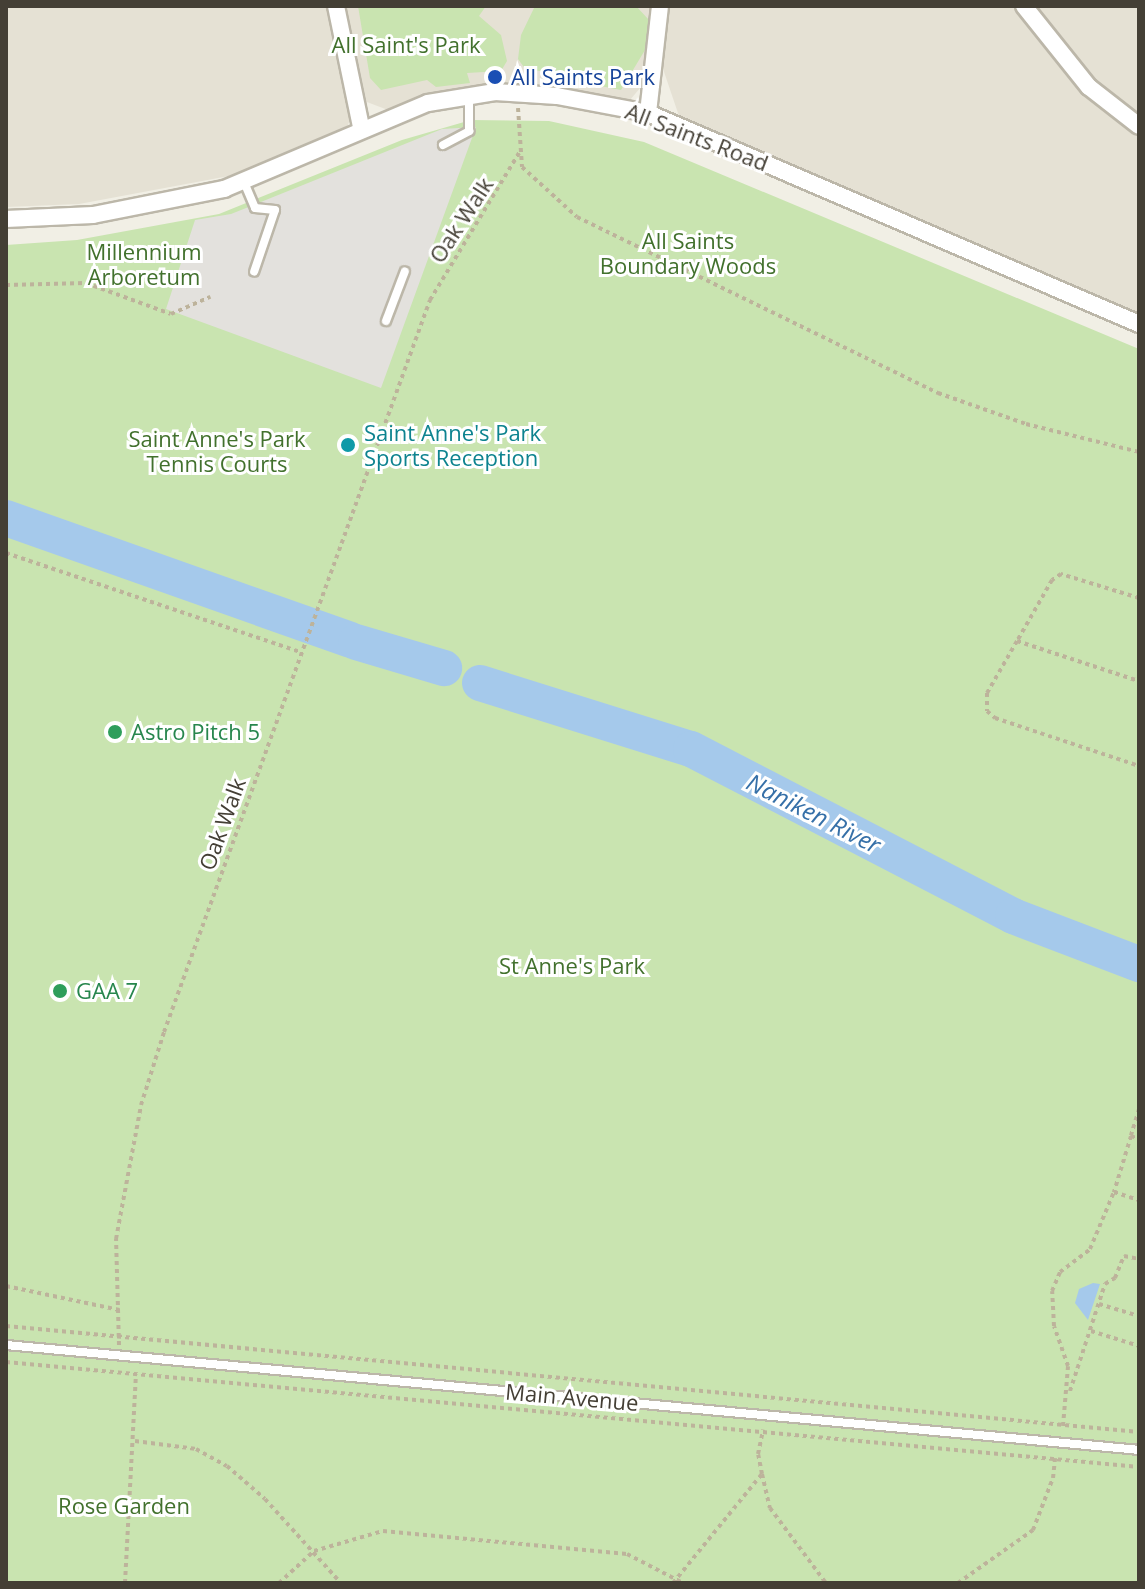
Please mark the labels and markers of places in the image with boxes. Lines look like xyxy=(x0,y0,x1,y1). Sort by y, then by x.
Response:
place label: All Saints Park xyxy=(511,64,655,90)
marker: All Saints Park xyxy=(486,68,504,86)
place label: Saint Anne's Park Sports Reception xyxy=(364,419,541,470)
marker: Saint Anne's Park Sports Reception xyxy=(339,436,357,454)
place label: Astro Pitch 5 xyxy=(131,719,260,745)
marker: Astro Pitch 5 xyxy=(106,723,124,741)
place label: GAA 7 xyxy=(76,978,138,1004)
marker: GAA 7 xyxy=(51,982,69,1000)

